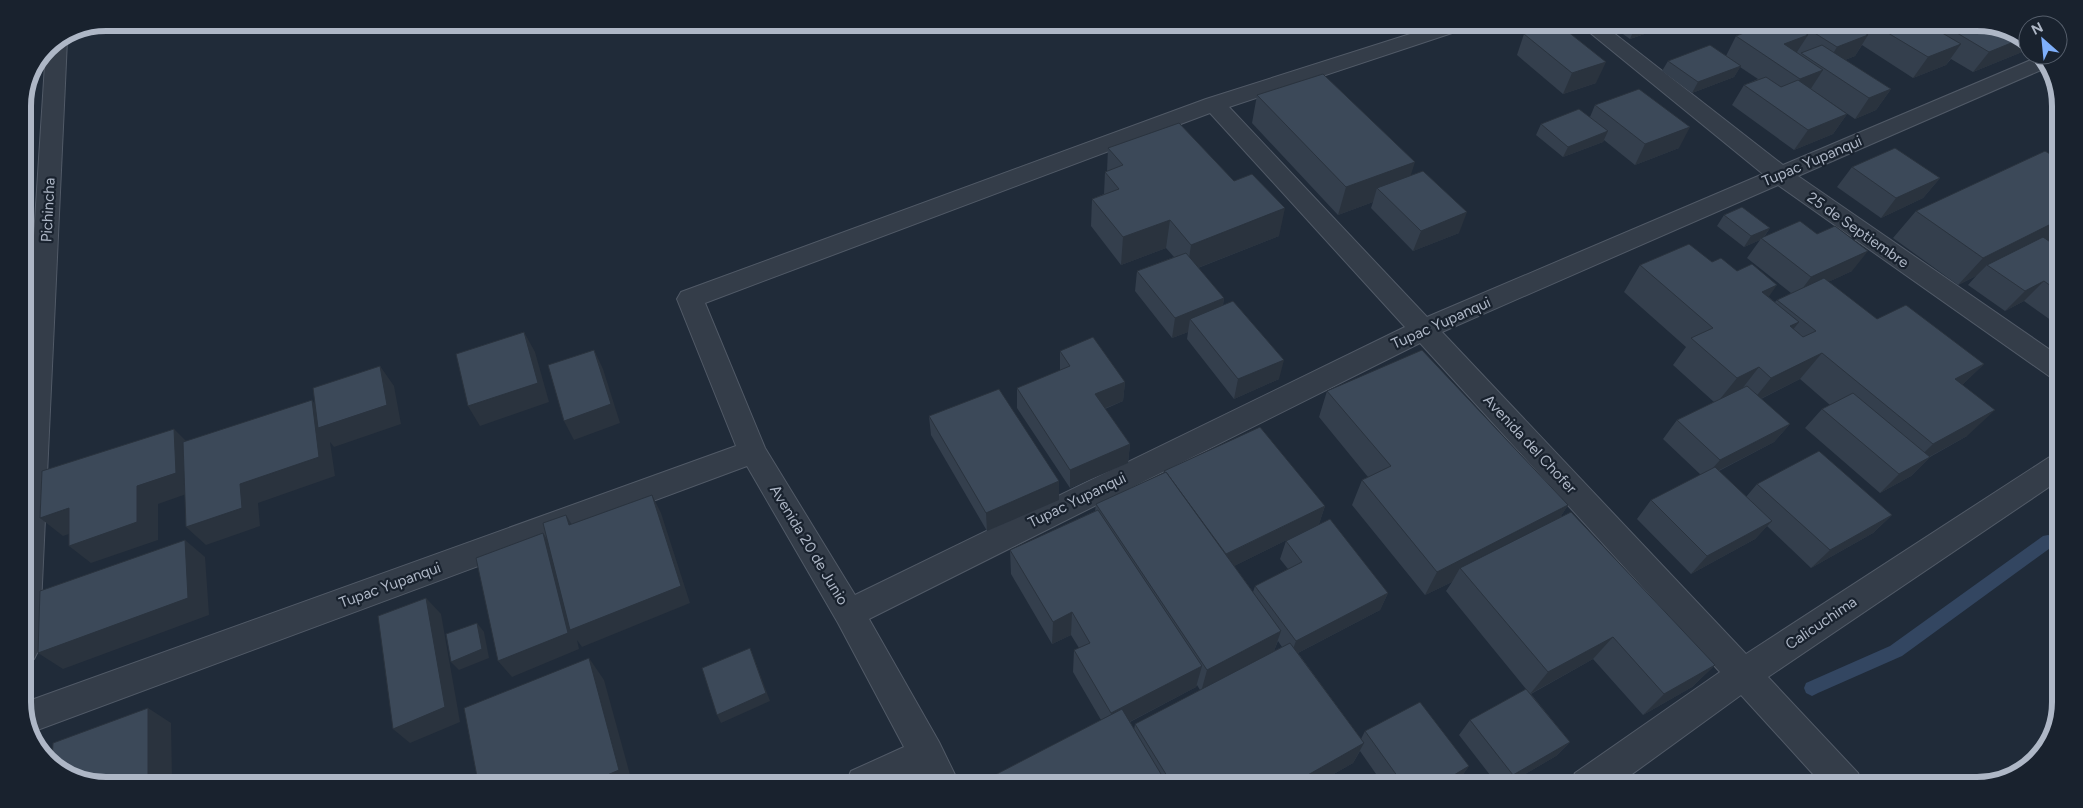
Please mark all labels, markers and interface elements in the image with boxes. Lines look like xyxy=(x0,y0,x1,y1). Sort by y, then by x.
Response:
north arrow xyxy=(2018,15,2068,65)
text: N xyxy=(2029,19,2046,39)
street label: Tupac Yupanqui xyxy=(1759,132,1865,190)
street label: Pichincha xyxy=(37,177,59,243)
street label: 25 de Septiembre xyxy=(1804,188,1912,272)
street label: Tupac Yupanqui xyxy=(1389,293,1493,353)
street label: Avenida del Chofer xyxy=(1480,391,1580,497)
street label: Tupac Yupanqui xyxy=(1025,469,1129,531)
street label: Avenida 20 de Junio xyxy=(766,482,852,609)
street label: Tupac Yupanqui xyxy=(337,558,443,612)
street label: Calicuchima xyxy=(1782,593,1860,653)

